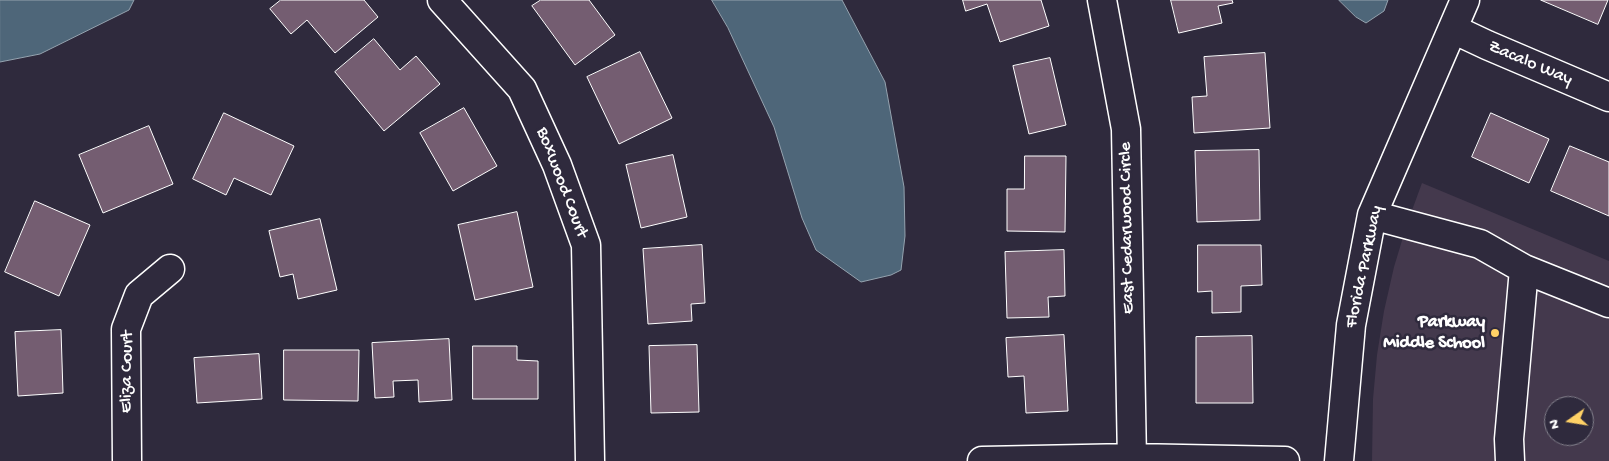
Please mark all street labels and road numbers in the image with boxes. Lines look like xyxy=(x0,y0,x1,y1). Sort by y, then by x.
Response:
street label: Zacalo Way xyxy=(1485,37,1575,91)
street label: Boxwood Court xyxy=(530,125,592,241)
street label: East Cedarwood Circle xyxy=(1116,142,1140,314)
street label: Florida Parkway xyxy=(1341,204,1389,330)
street label: Eliza Court xyxy=(116,331,140,413)

